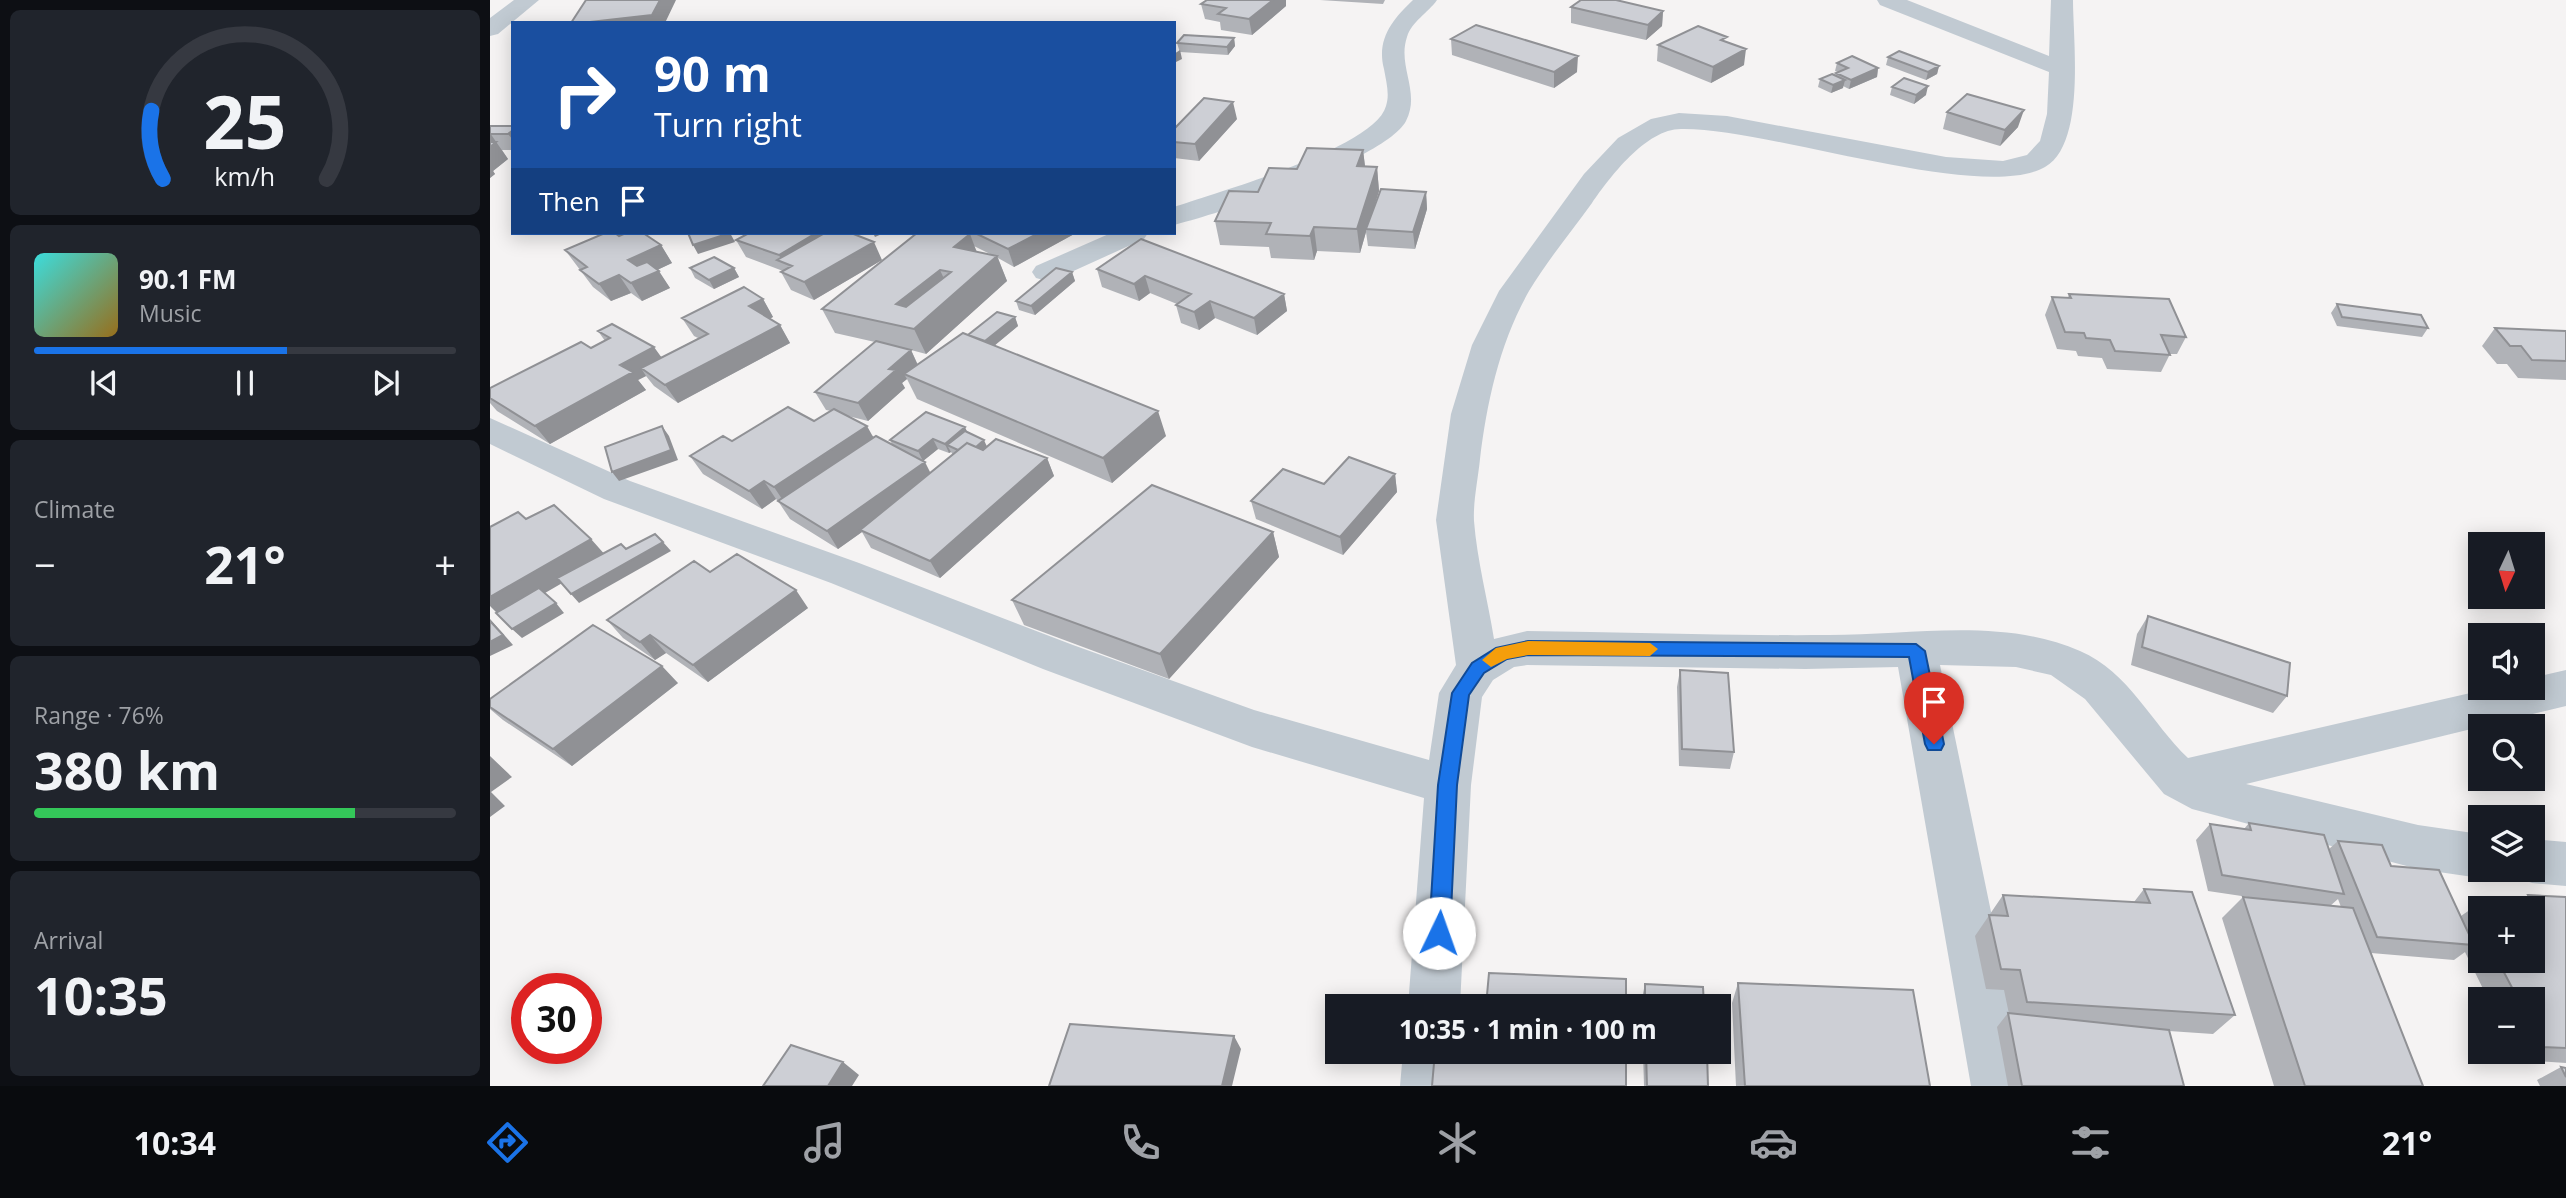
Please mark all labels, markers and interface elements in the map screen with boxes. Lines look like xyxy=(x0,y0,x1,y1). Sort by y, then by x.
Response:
text: 90 m xyxy=(654,40,771,106)
icon: right xyxy=(539,49,630,140)
text: 25 xyxy=(203,71,287,170)
text: Turn right xyxy=(654,103,802,146)
text: km/h xyxy=(215,158,275,192)
icon: arrive xyxy=(614,182,652,220)
text: Then xyxy=(539,183,600,219)
text: 90.1 FM xyxy=(139,261,237,297)
text: Music xyxy=(139,297,202,329)
icon: previous xyxy=(85,364,123,402)
icon: pause xyxy=(226,364,264,402)
icon: next xyxy=(367,364,405,402)
text: Climate xyxy=(34,493,115,525)
text: 21° xyxy=(204,528,286,599)
north arrow xyxy=(2468,532,2544,609)
map controls xyxy=(2468,532,2545,1064)
text: − xyxy=(34,538,56,590)
text: + xyxy=(434,538,456,590)
button: sound xyxy=(2468,623,2545,700)
pin xyxy=(1904,672,1964,744)
icon: arrive xyxy=(1915,683,1953,721)
text: Range · 76% xyxy=(34,699,164,731)
button: search xyxy=(2468,714,2545,791)
text: 380 km xyxy=(34,734,220,805)
button: layers xyxy=(2468,805,2545,882)
position arrow xyxy=(1402,896,1476,970)
button: + xyxy=(2468,896,2545,973)
text: Arrival xyxy=(34,924,103,956)
text: 10:35 xyxy=(34,959,168,1030)
speed limit sign: 30 xyxy=(511,973,602,1064)
button: − xyxy=(2468,987,2545,1064)
text: 10:35 · 1 min · 100 m xyxy=(1399,1011,1657,1047)
icon: directions xyxy=(483,1118,532,1167)
icon: music xyxy=(800,1118,849,1167)
icon: phone xyxy=(1116,1118,1165,1167)
icon: climate xyxy=(1433,1118,1482,1167)
icon: car xyxy=(1749,1118,1798,1167)
icon: filters xyxy=(2066,1118,2115,1167)
text: 10:34 xyxy=(134,1121,216,1164)
text: 21° xyxy=(2382,1121,2432,1164)

